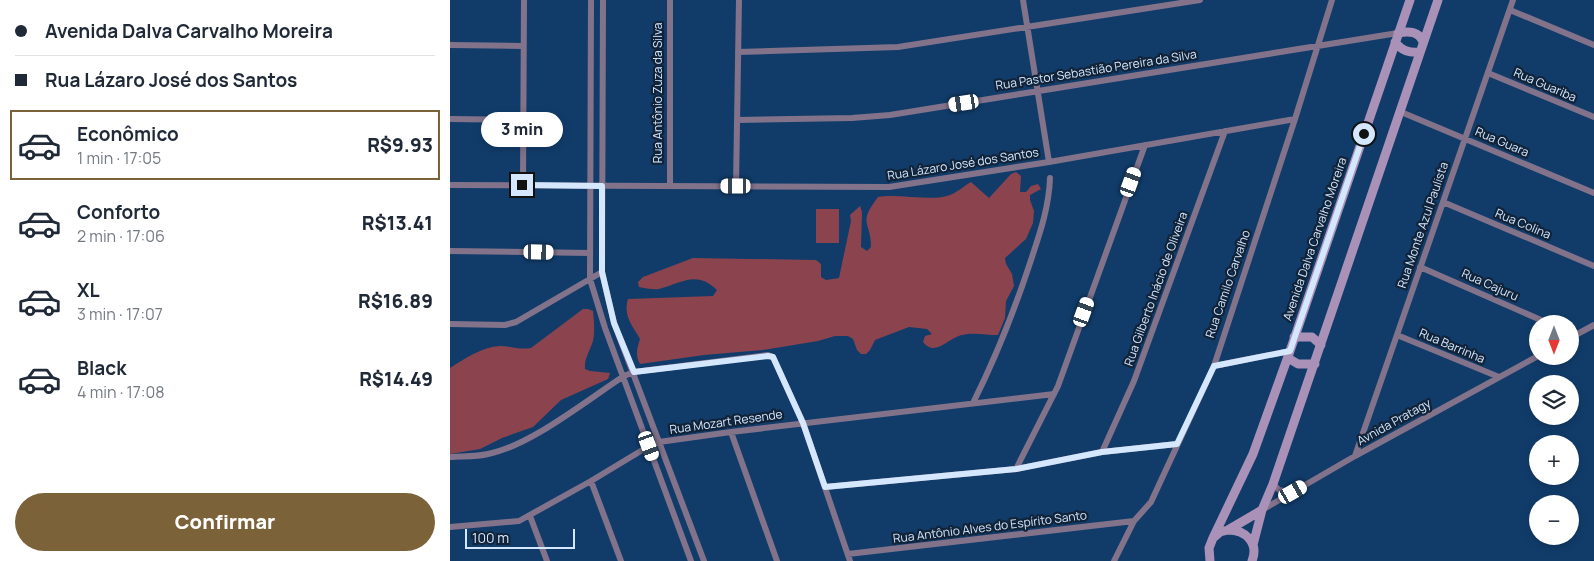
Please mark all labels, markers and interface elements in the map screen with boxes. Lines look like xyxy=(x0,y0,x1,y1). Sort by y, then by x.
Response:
text: Avenida Dalva Carvalho Moreira xyxy=(45,18,333,44)
street label: Rua Antônio Zuza da Silva xyxy=(649,23,666,163)
street label: Rua Pastor Sebastião Pereira da Silva xyxy=(994,45,1198,94)
street label: Rua Guariba xyxy=(1511,64,1579,105)
text: Rua Lázaro José dos Santos xyxy=(45,67,297,93)
car xyxy=(948,93,979,113)
callout: 3 min xyxy=(481,112,563,148)
text: 3 min xyxy=(501,118,543,140)
text: Econômico xyxy=(77,121,179,147)
icon: car xyxy=(17,123,62,168)
route start xyxy=(1353,123,1375,145)
street label: Rua Guara xyxy=(1473,123,1532,160)
text: R$9.93 xyxy=(367,132,433,158)
street label: Rua Lázaro José dos Santos xyxy=(886,143,1040,184)
text: 1 min · 17:05 xyxy=(77,147,161,169)
street label: Avenida Dalva Carvalho Moreira xyxy=(1279,155,1351,323)
street label: Rua Monte Azul Paulista xyxy=(1393,159,1452,290)
car xyxy=(1118,165,1143,199)
route end xyxy=(511,174,533,196)
car xyxy=(721,179,751,194)
text: Conforto xyxy=(77,199,160,225)
icon: car xyxy=(17,201,62,246)
street label: Rua Colina xyxy=(1493,204,1554,243)
street label: Rua Gilberto Inácio de Oliveira xyxy=(1120,209,1191,368)
text: R$13.41 xyxy=(362,210,433,236)
text: 2 min · 17:06 xyxy=(77,225,165,247)
street label: Rua Camilo Carvalho xyxy=(1201,228,1254,340)
car xyxy=(523,244,554,260)
street label: Rua Cajuru xyxy=(1459,264,1521,305)
text: XL xyxy=(77,277,100,303)
icon: car xyxy=(17,279,62,324)
text: R$16.89 xyxy=(358,288,433,314)
car xyxy=(1071,295,1096,329)
text: 3 min · 17:07 xyxy=(77,303,163,325)
north arrow xyxy=(1529,315,1579,365)
map controls xyxy=(1529,315,1579,545)
street label: Rua Barrinha xyxy=(1417,324,1488,367)
text: Black xyxy=(77,355,126,381)
icon: car xyxy=(17,357,62,402)
text: R$14.49 xyxy=(359,366,433,392)
button: layers xyxy=(1529,375,1579,425)
text: 4 min · 17:08 xyxy=(77,381,165,403)
street label: Avnida Pratagy xyxy=(1354,394,1434,449)
street label: Rua Mozart Resende xyxy=(668,405,783,438)
car xyxy=(636,429,661,463)
button: + xyxy=(1529,435,1579,485)
car xyxy=(1276,478,1309,506)
button: Confirmar xyxy=(15,493,435,551)
button: − xyxy=(1529,495,1579,545)
street label: Rua Antônio Alves do Espírito Santo xyxy=(892,506,1088,547)
scale bar xyxy=(465,526,575,549)
text: 100 m xyxy=(472,528,509,547)

